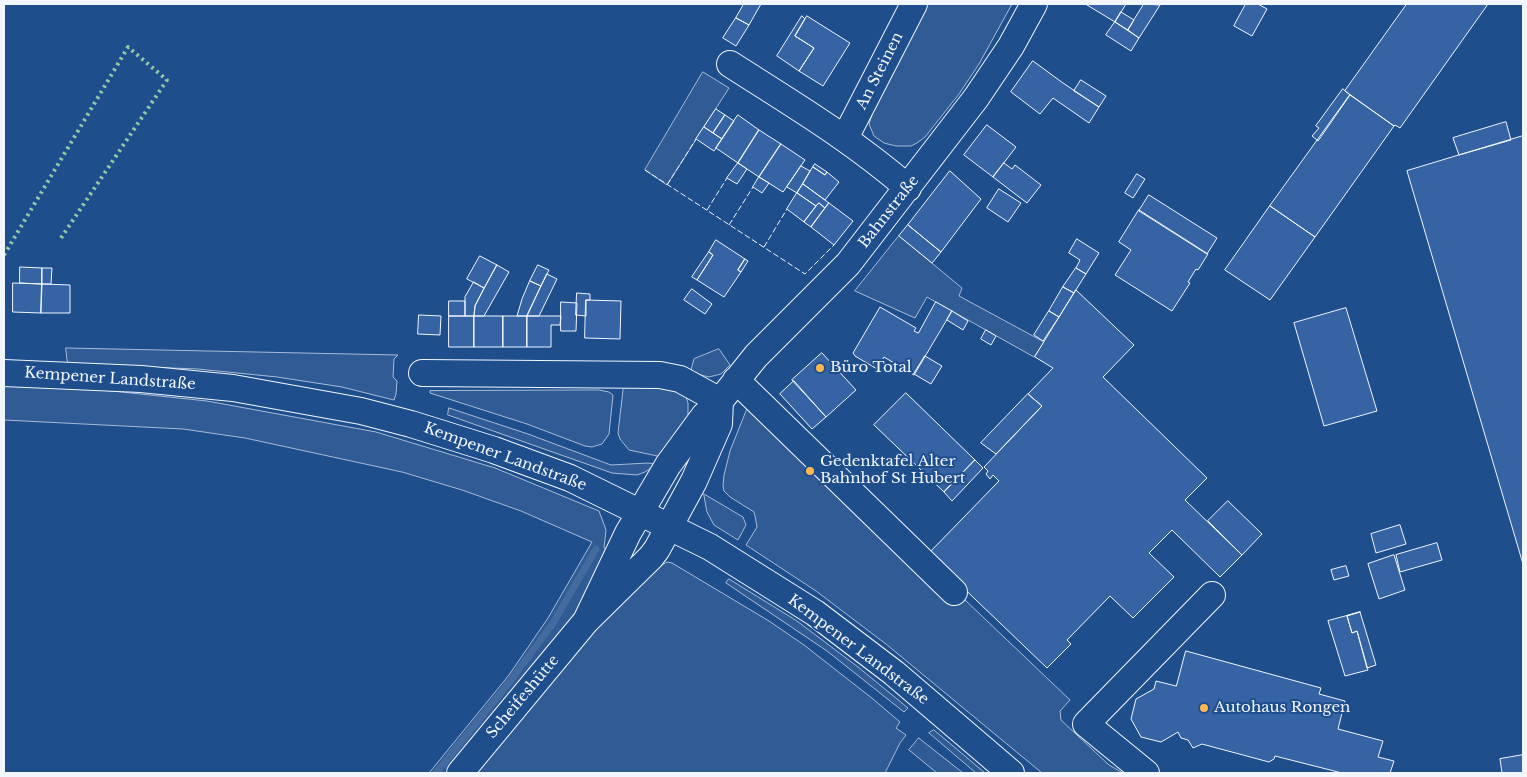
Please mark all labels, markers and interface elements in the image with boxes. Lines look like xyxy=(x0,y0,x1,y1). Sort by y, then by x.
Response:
street label: An Steinen xyxy=(853,29,907,113)
street label: Bahnstraße xyxy=(855,172,923,252)
place label: Büro Total xyxy=(830,359,912,377)
marker: Büro Total xyxy=(814,362,826,374)
street label: Kempener Landstraße xyxy=(24,364,196,394)
street label: Kempener Landstraße xyxy=(421,419,589,495)
place label: Gedenktafel Alter Bahnhof St Hubert xyxy=(820,453,966,488)
marker: Gedenktafel Alter Bahnhof St Hubert xyxy=(804,465,816,477)
street label: Kempener Landstraße xyxy=(784,591,932,709)
street label: Scheifeshütte xyxy=(483,652,563,742)
place label: Autohaus Rongen xyxy=(1214,699,1350,717)
marker: Autohaus Rongen xyxy=(1198,702,1210,714)

